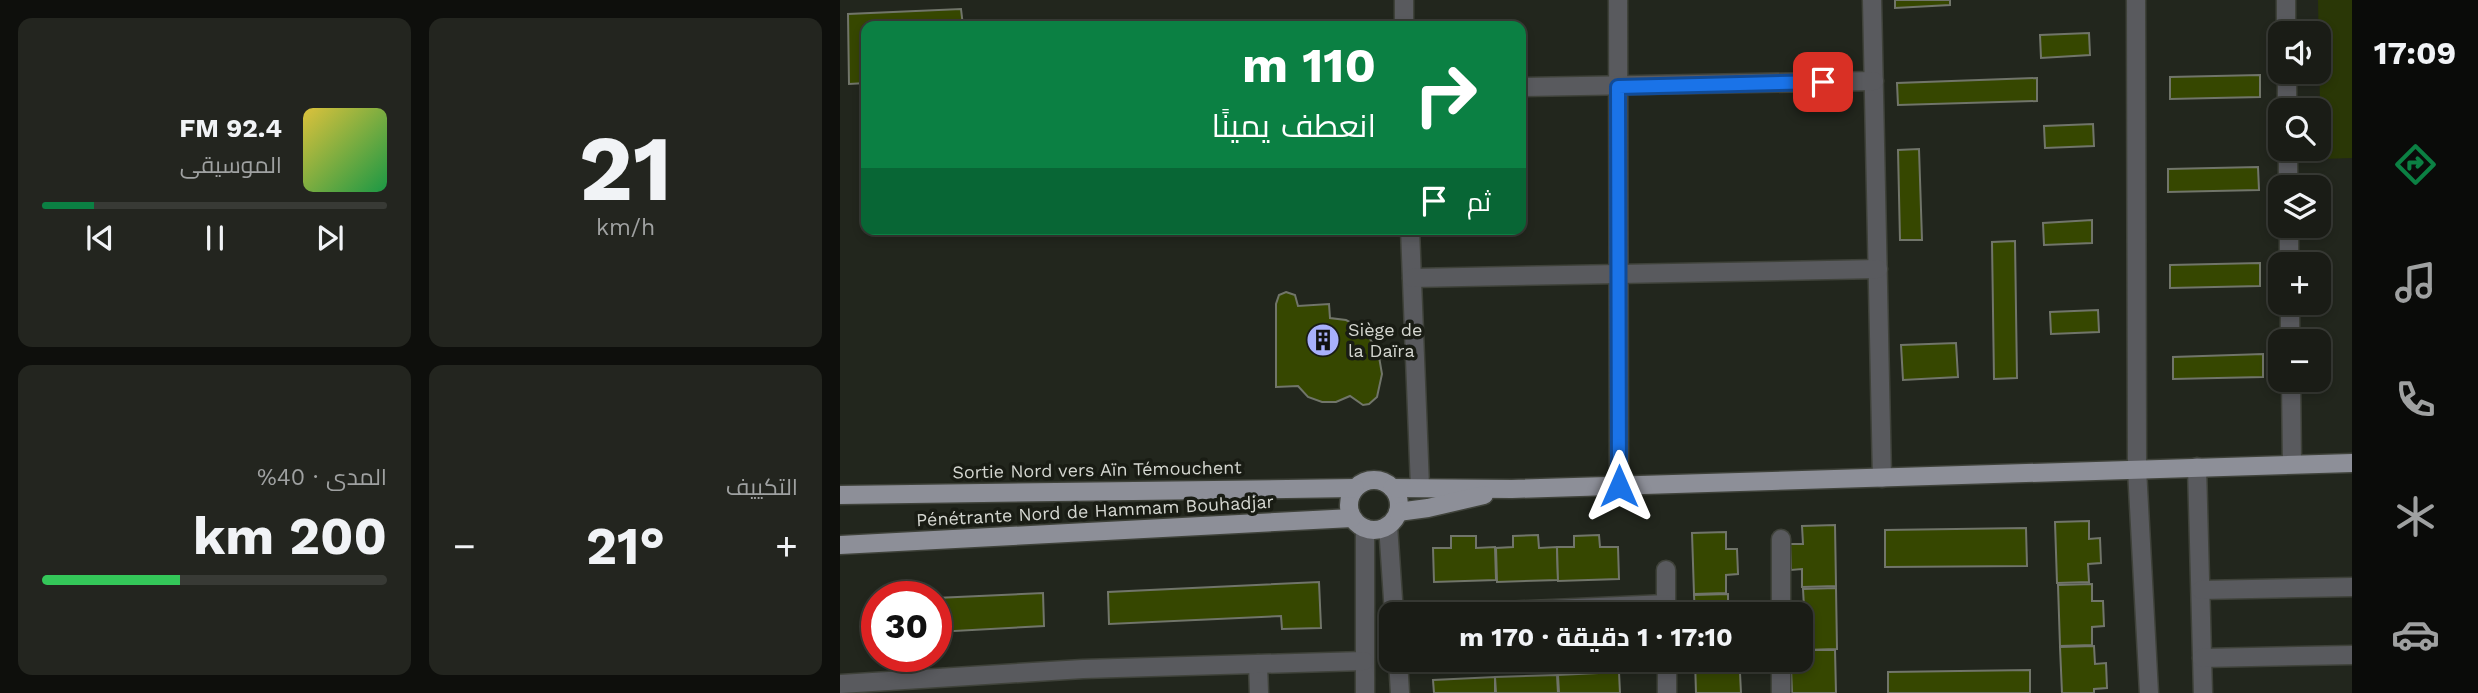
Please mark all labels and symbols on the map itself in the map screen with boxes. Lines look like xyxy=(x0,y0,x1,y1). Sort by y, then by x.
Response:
pin xyxy=(1793,52,1853,112)
place label: Siège de la Daïra xyxy=(1348,319,1422,361)
building icon: Siège de la Daïra xyxy=(1304,321,1342,359)
position arrow xyxy=(1582,449,1656,523)
street label: Sortie Nord vers Aïn Témouchent xyxy=(952,456,1242,483)
street label: Pénétrante Nord de Hammam Bouhadjar xyxy=(916,491,1274,530)
speed limit sign: 30 xyxy=(861,581,952,672)

